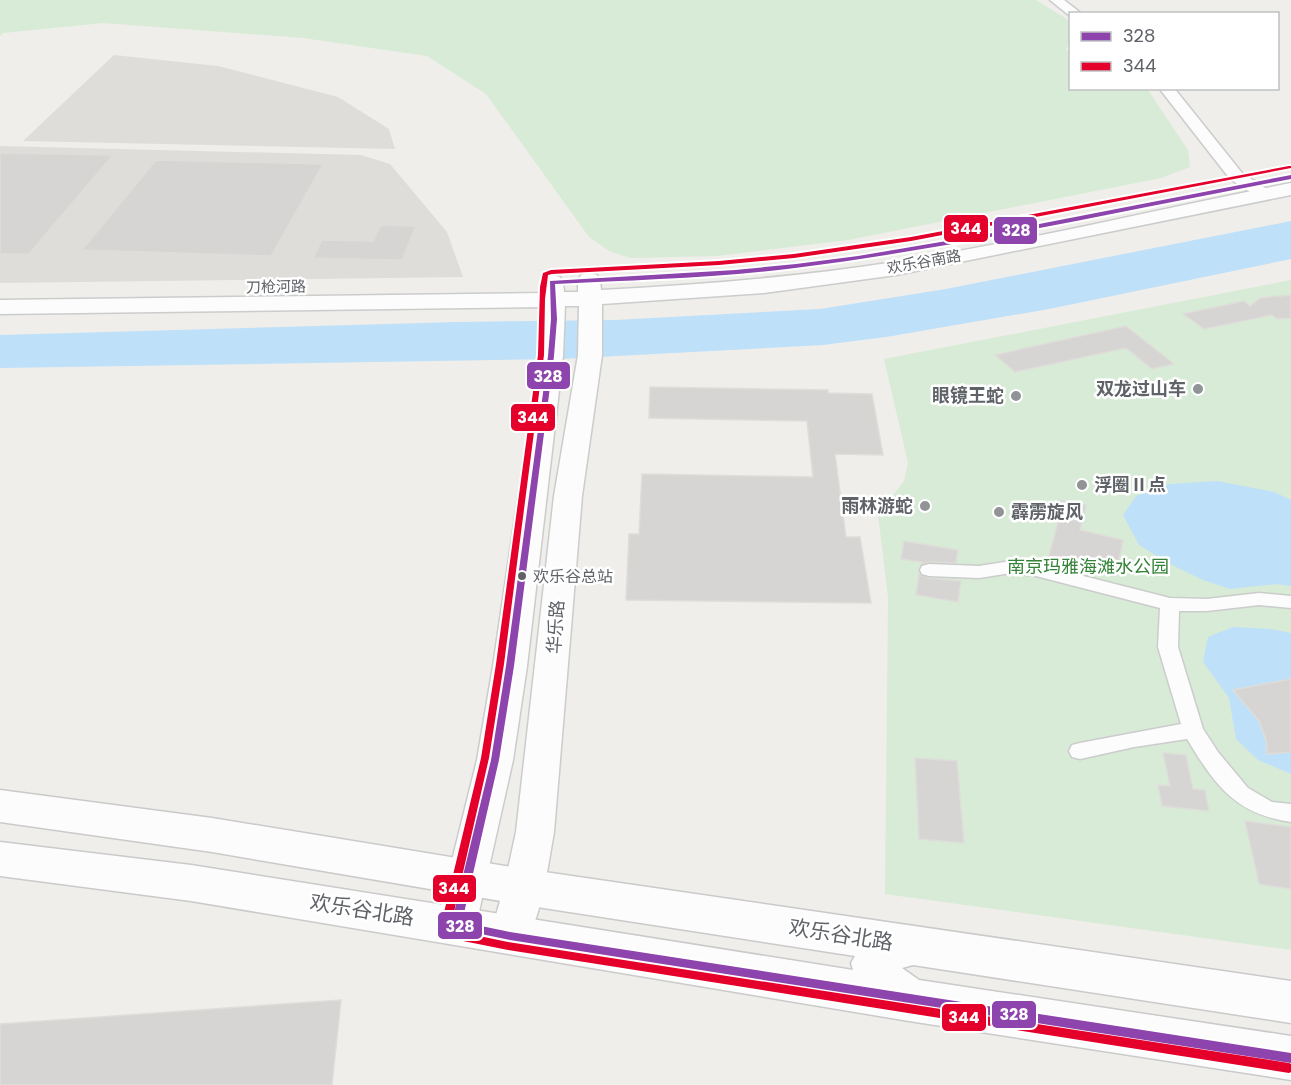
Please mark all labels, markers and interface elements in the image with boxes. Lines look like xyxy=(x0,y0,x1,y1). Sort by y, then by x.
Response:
legend xyxy=(1069,12,1279,90)
text: 328 xyxy=(1123,23,1155,48)
text: 344 xyxy=(1123,53,1156,78)
line badge: 344 xyxy=(943,214,989,243)
line badge: 328 xyxy=(993,216,1038,245)
text: 344 xyxy=(950,217,982,240)
text: 328 xyxy=(1001,219,1031,242)
street label: 欢乐谷南路 xyxy=(885,245,963,278)
street label: 刀枪河路 xyxy=(246,275,306,298)
line badge: 328 xyxy=(526,361,571,390)
text: 328 xyxy=(533,365,563,388)
place label: 双龙过山车 xyxy=(1096,376,1186,401)
marker: 双龙过山车 xyxy=(1191,382,1205,396)
place label: 眼镜王蛇 xyxy=(932,383,1004,408)
marker: 眼镜王蛇 xyxy=(1009,389,1023,403)
line badge: 344 xyxy=(510,403,556,432)
text: 344 xyxy=(517,406,549,429)
place label: 浮圈Ⅱ点 xyxy=(1094,472,1166,497)
marker: 浮圈Ⅱ点 xyxy=(1075,478,1089,492)
place label: 雨林游蛇 xyxy=(841,493,913,518)
marker: 雨林游蛇 xyxy=(918,499,932,513)
place label: 霹雳旋风 xyxy=(1011,499,1083,524)
marker: 霹雳旋风 xyxy=(992,505,1006,519)
park label: 南京玛雅海滩水公园 xyxy=(1007,554,1169,579)
place label: 欢乐谷总站 xyxy=(533,565,613,588)
marker: 欢乐谷总站 xyxy=(516,570,528,582)
street label: 华乐路 xyxy=(541,599,570,655)
line badge: 344 xyxy=(432,874,477,903)
text: 344 xyxy=(438,877,470,900)
street label: 欢乐谷北路 xyxy=(308,887,416,932)
line badge: 328 xyxy=(437,911,483,940)
street label: 欢乐谷北路 xyxy=(787,912,895,957)
text: 328 xyxy=(445,915,475,938)
line badge: 328 xyxy=(991,1000,1037,1029)
line badge: 344 xyxy=(941,1003,987,1032)
text: 328 xyxy=(999,1003,1029,1026)
text: 344 xyxy=(948,1006,980,1029)

